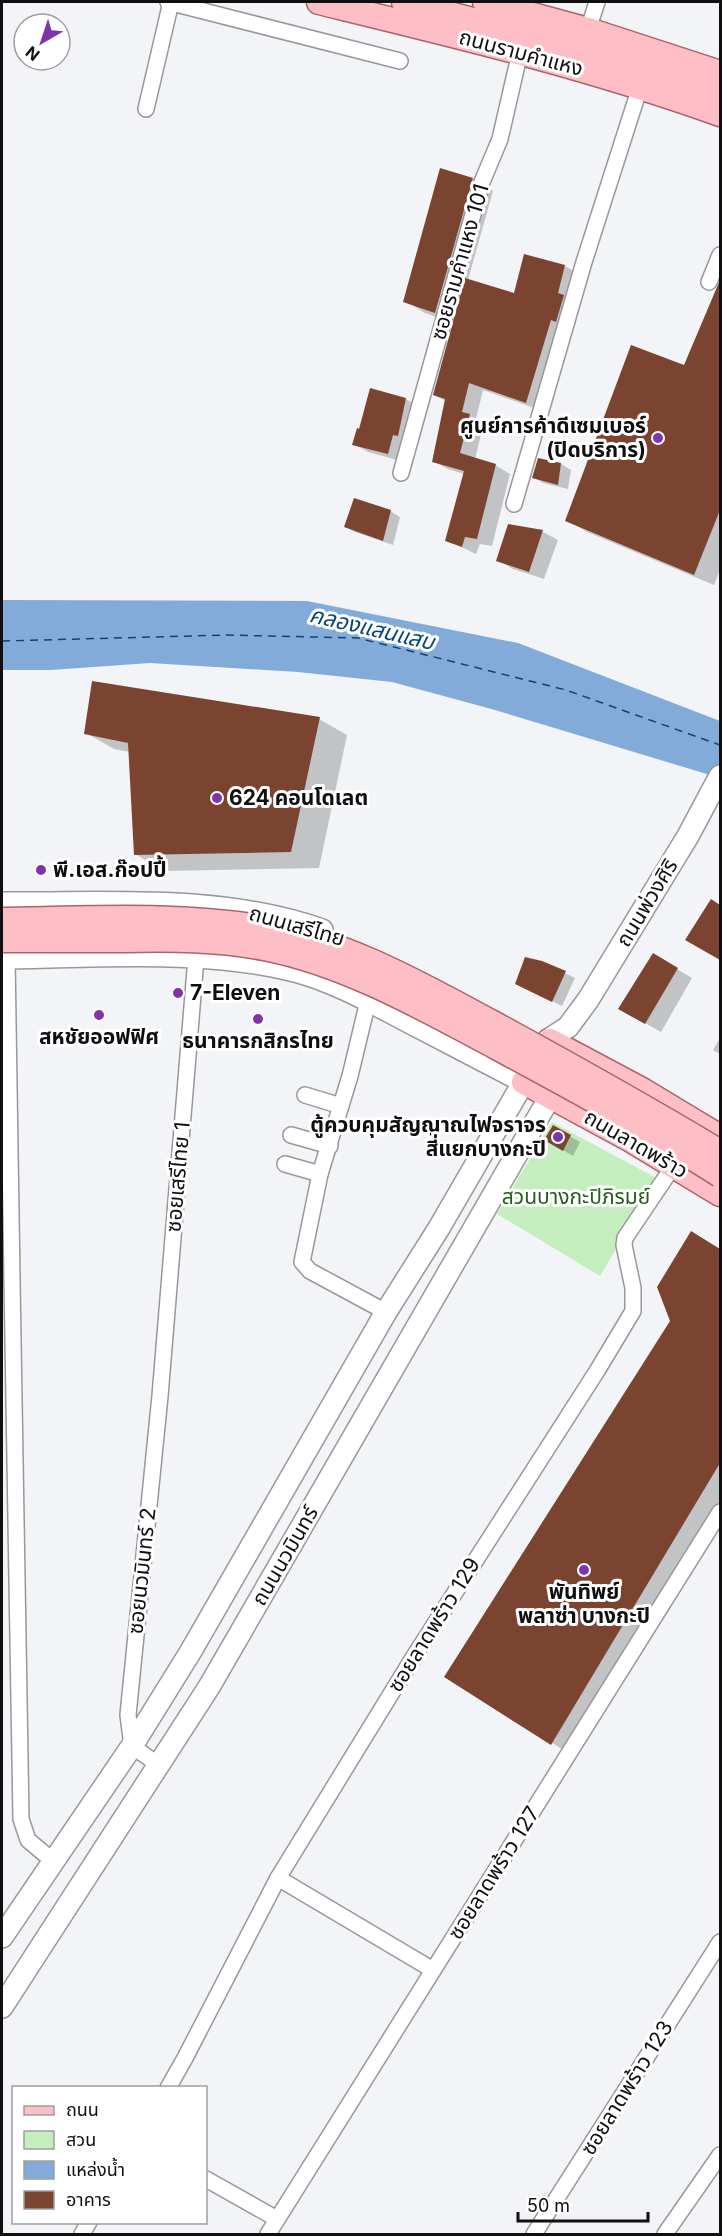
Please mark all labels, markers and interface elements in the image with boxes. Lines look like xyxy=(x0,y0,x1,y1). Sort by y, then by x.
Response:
north arrow xyxy=(12,12,72,72)
street label: ถนนรามคำแหง xyxy=(457,24,586,81)
text: N xyxy=(22,42,44,65)
street label: ซอยรามคำแหง 101 xyxy=(425,181,494,343)
place label: ศูนย์การค้าดีเซมเบอร์ (ปิดบริการ) xyxy=(460,413,646,462)
marker: ศูนย์การค้าดีเซมเบอร์ (ปิดบริการ) xyxy=(651,431,665,445)
water label: คลองแสนแสบ xyxy=(307,601,438,655)
place label: 624 คอนโดเลต xyxy=(229,785,368,810)
marker: 624 คอนโดเลต xyxy=(210,791,224,805)
street label: ถนนพ่วงศิริ xyxy=(611,854,683,951)
place label: พี.เอส.ก๊อปปี้ xyxy=(53,855,167,882)
marker: พี.เอส.ก๊อปปี้ xyxy=(34,863,48,877)
street label: ถนนเสรีไทย xyxy=(246,900,348,951)
place label: 7-Eleven xyxy=(190,980,280,1005)
marker: 7-Eleven xyxy=(171,986,185,1000)
marker: สหชัยออฟฟิศ xyxy=(92,1008,106,1022)
marker: ธนาคารกสิกรไทย xyxy=(251,1012,265,1026)
place label: สหชัยออฟฟิศ xyxy=(39,1024,159,1049)
place label: ธนาคารกสิกรไทย xyxy=(182,1028,334,1053)
street label: ถนนลาดพร้าว xyxy=(580,1104,693,1183)
place label: ตู้ควบคุมสัญญาณไฟจราจร สี่แยกบางกะปิ xyxy=(310,1112,546,1161)
street label: ซอยเสรีไทย 1 xyxy=(160,1121,195,1233)
marker: ตู้ควบคุมสัญญาณไฟจราจร สี่แยกบางกะปิ xyxy=(551,1130,565,1144)
park label: สวนบางกะปิภิรมย์ xyxy=(502,1184,650,1209)
street label: ถนนนวมินทร์ xyxy=(246,1501,324,1610)
street label: ซอยนวมินทร์ 2 xyxy=(122,1507,161,1635)
street label: ซอยลาดพร้าว 129 xyxy=(382,1553,485,1697)
marker: พันทิพย์ พลาซ่า บางกะปิ xyxy=(577,1563,591,1577)
place label: พันทิพย์ พลาซ่า บางกะปิ xyxy=(518,1579,650,1628)
street label: ซอยลาดพร้าว 127 xyxy=(443,1801,545,1944)
street label: ซอยลาดพร้าว 123 xyxy=(575,2016,678,2159)
legend xyxy=(12,2086,207,2224)
text: ถนน xyxy=(66,2099,99,2120)
text: สวน xyxy=(66,2129,96,2150)
text: แหล่งน้ำ xyxy=(66,2157,125,2180)
scale bar xyxy=(518,2185,648,2223)
text: อาคาร xyxy=(66,2189,111,2210)
text: 50 m xyxy=(527,2195,570,2216)

